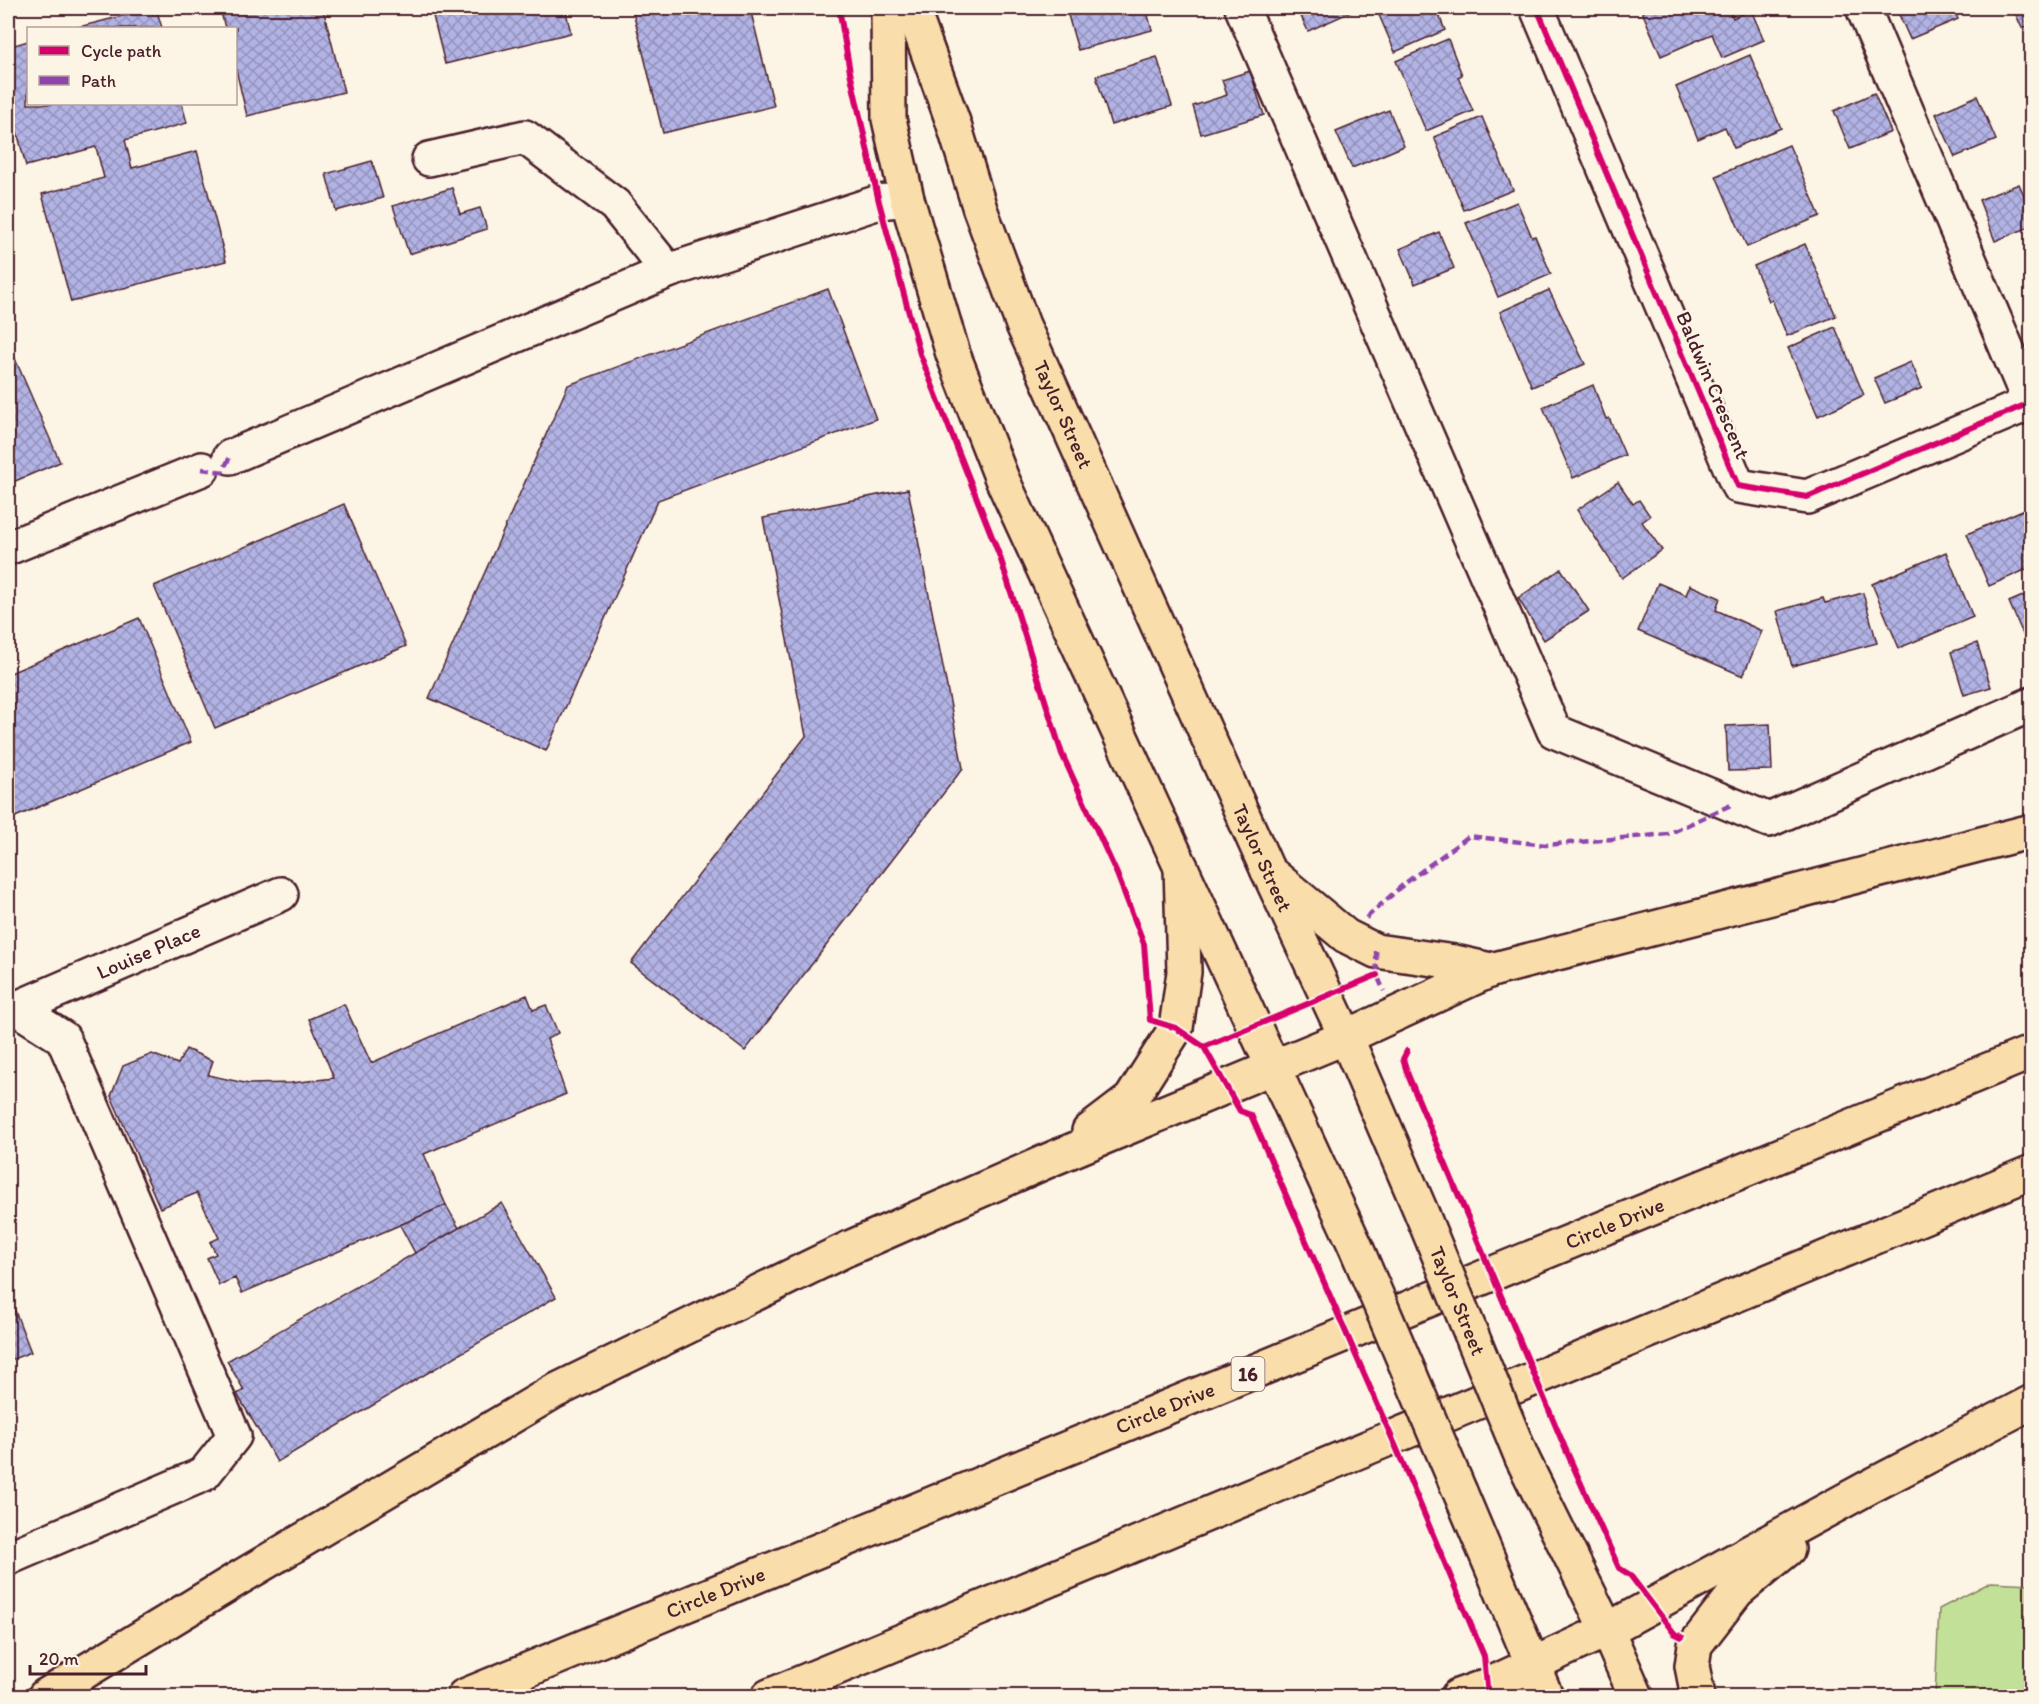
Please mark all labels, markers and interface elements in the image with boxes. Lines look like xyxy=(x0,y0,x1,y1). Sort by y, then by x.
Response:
legend xyxy=(27,27,237,105)
text: Cycle path xyxy=(81,40,162,62)
text: Path xyxy=(81,70,116,92)
street label: Baldwin Crescent xyxy=(1671,307,1756,462)
street label: Taylor Street xyxy=(1029,356,1099,472)
street label: Taylor Street xyxy=(1227,800,1298,916)
street label: Louise Place xyxy=(93,917,204,984)
street label: Circle Drive xyxy=(1561,1191,1668,1254)
street label: Taylor Street xyxy=(1425,1243,1492,1359)
road number: 16 xyxy=(1232,1357,1264,1391)
street label: Circle Drive xyxy=(1112,1376,1218,1439)
street label: Circle Drive xyxy=(662,1561,769,1624)
scale bar xyxy=(30,1638,146,1676)
text: 20 m xyxy=(39,1648,79,1670)

